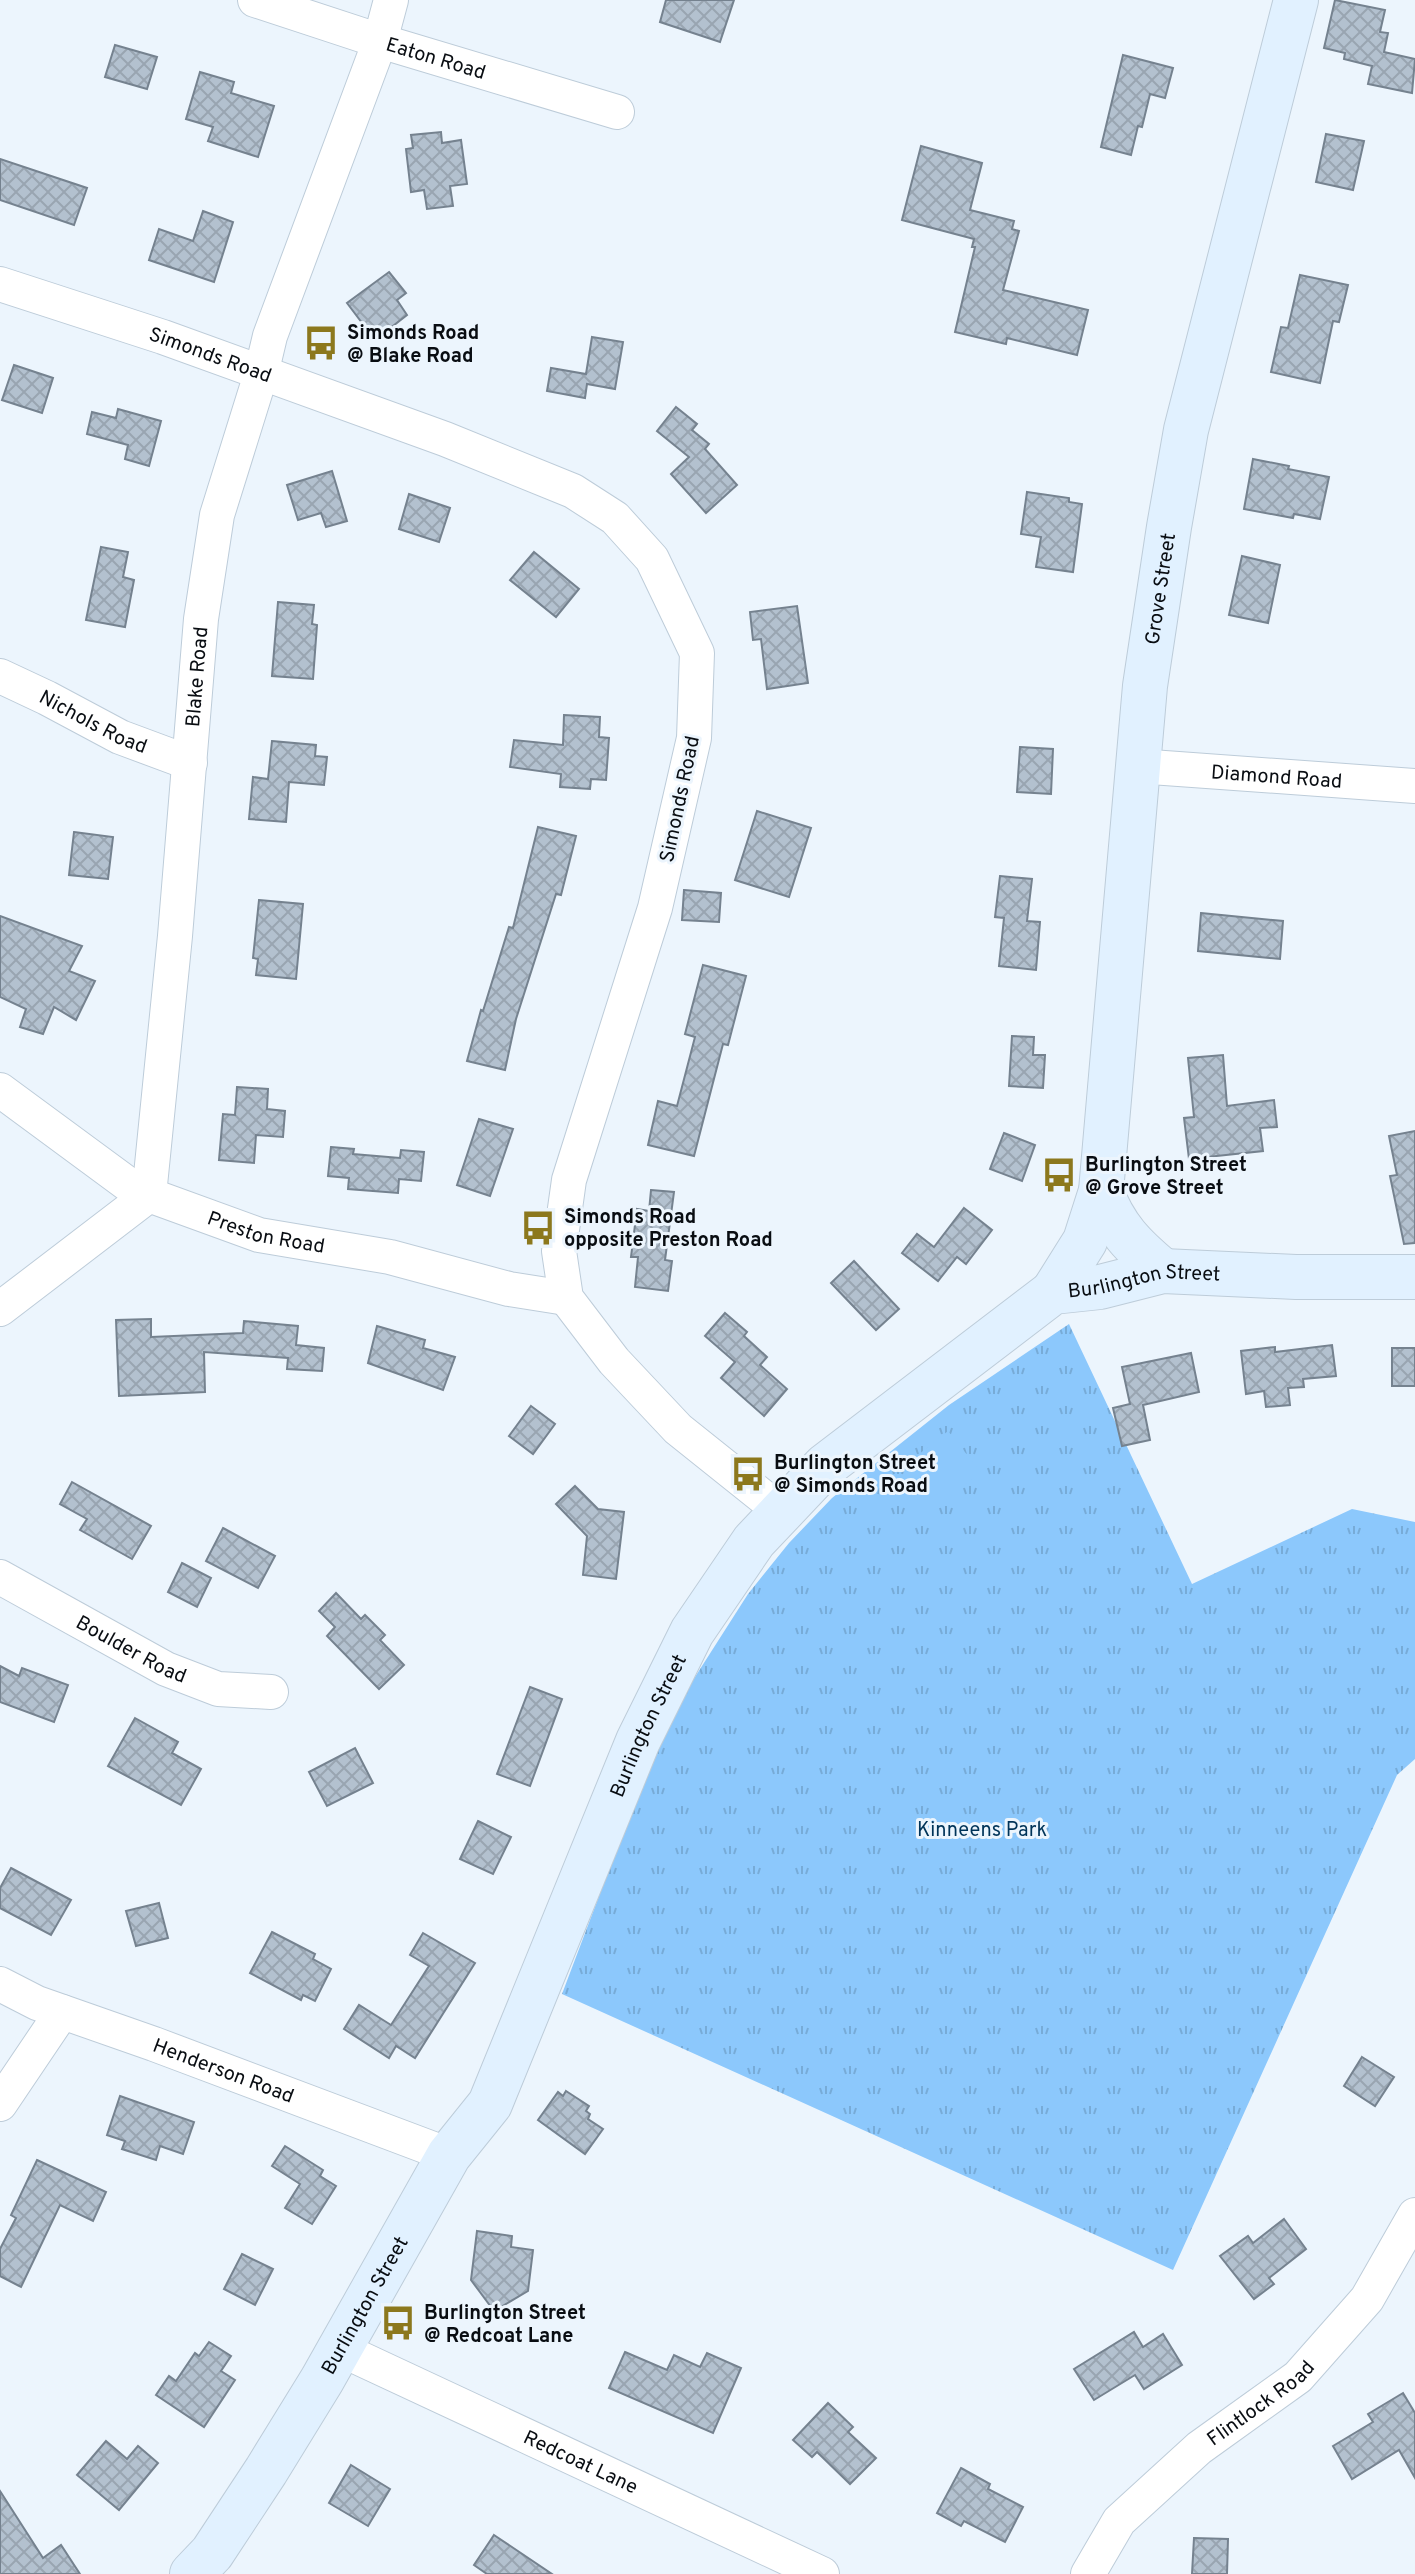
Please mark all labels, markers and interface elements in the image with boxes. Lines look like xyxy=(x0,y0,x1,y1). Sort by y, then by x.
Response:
street label: Eaton Road xyxy=(382,32,488,87)
place label: Simonds Road @ Blake Road xyxy=(347,321,479,370)
street label: Simonds Road xyxy=(145,322,275,390)
bus stop icon: Simonds Road @ Blake Road xyxy=(302,324,340,362)
street label: Grove Street xyxy=(1140,531,1183,647)
street label: Blake Road xyxy=(181,626,215,728)
street label: Nichols Road xyxy=(34,685,150,761)
street label: Simonds Road xyxy=(655,734,707,865)
street label: Diamond Road xyxy=(1210,760,1343,796)
place label: Burlington Street @ Grove Street xyxy=(1085,1153,1247,1202)
bus stop icon: Burlington Street @ Grove Street xyxy=(1040,1156,1078,1194)
place label: Simonds Road opposite Preston Road xyxy=(564,1205,773,1254)
street label: Preston Road xyxy=(203,1206,326,1261)
bus stop icon: Simonds Road opposite Preston Road xyxy=(519,1209,557,1247)
street label: Burlington Street xyxy=(1067,1260,1221,1305)
place label: Burlington Street @ Simonds Road xyxy=(774,1451,936,1500)
bus stop icon: Burlington Street @ Simonds Road xyxy=(729,1455,767,1493)
street label: Boulder Road xyxy=(71,1611,190,1691)
street label: Burlington Street xyxy=(605,1650,694,1802)
park label: Kinneens Park xyxy=(917,1818,1047,1844)
street label: Henderson Road xyxy=(149,2034,297,2110)
street label: Burlington Street xyxy=(317,2232,415,2380)
place label: Burlington Street @ Redcoat Lane xyxy=(424,2301,586,2350)
bus stop icon: Burlington Street @ Redcoat Lane xyxy=(379,2304,417,2342)
street label: Flintlock Road xyxy=(1203,2356,1322,2453)
street label: Redcoat Lane xyxy=(519,2425,642,2501)

